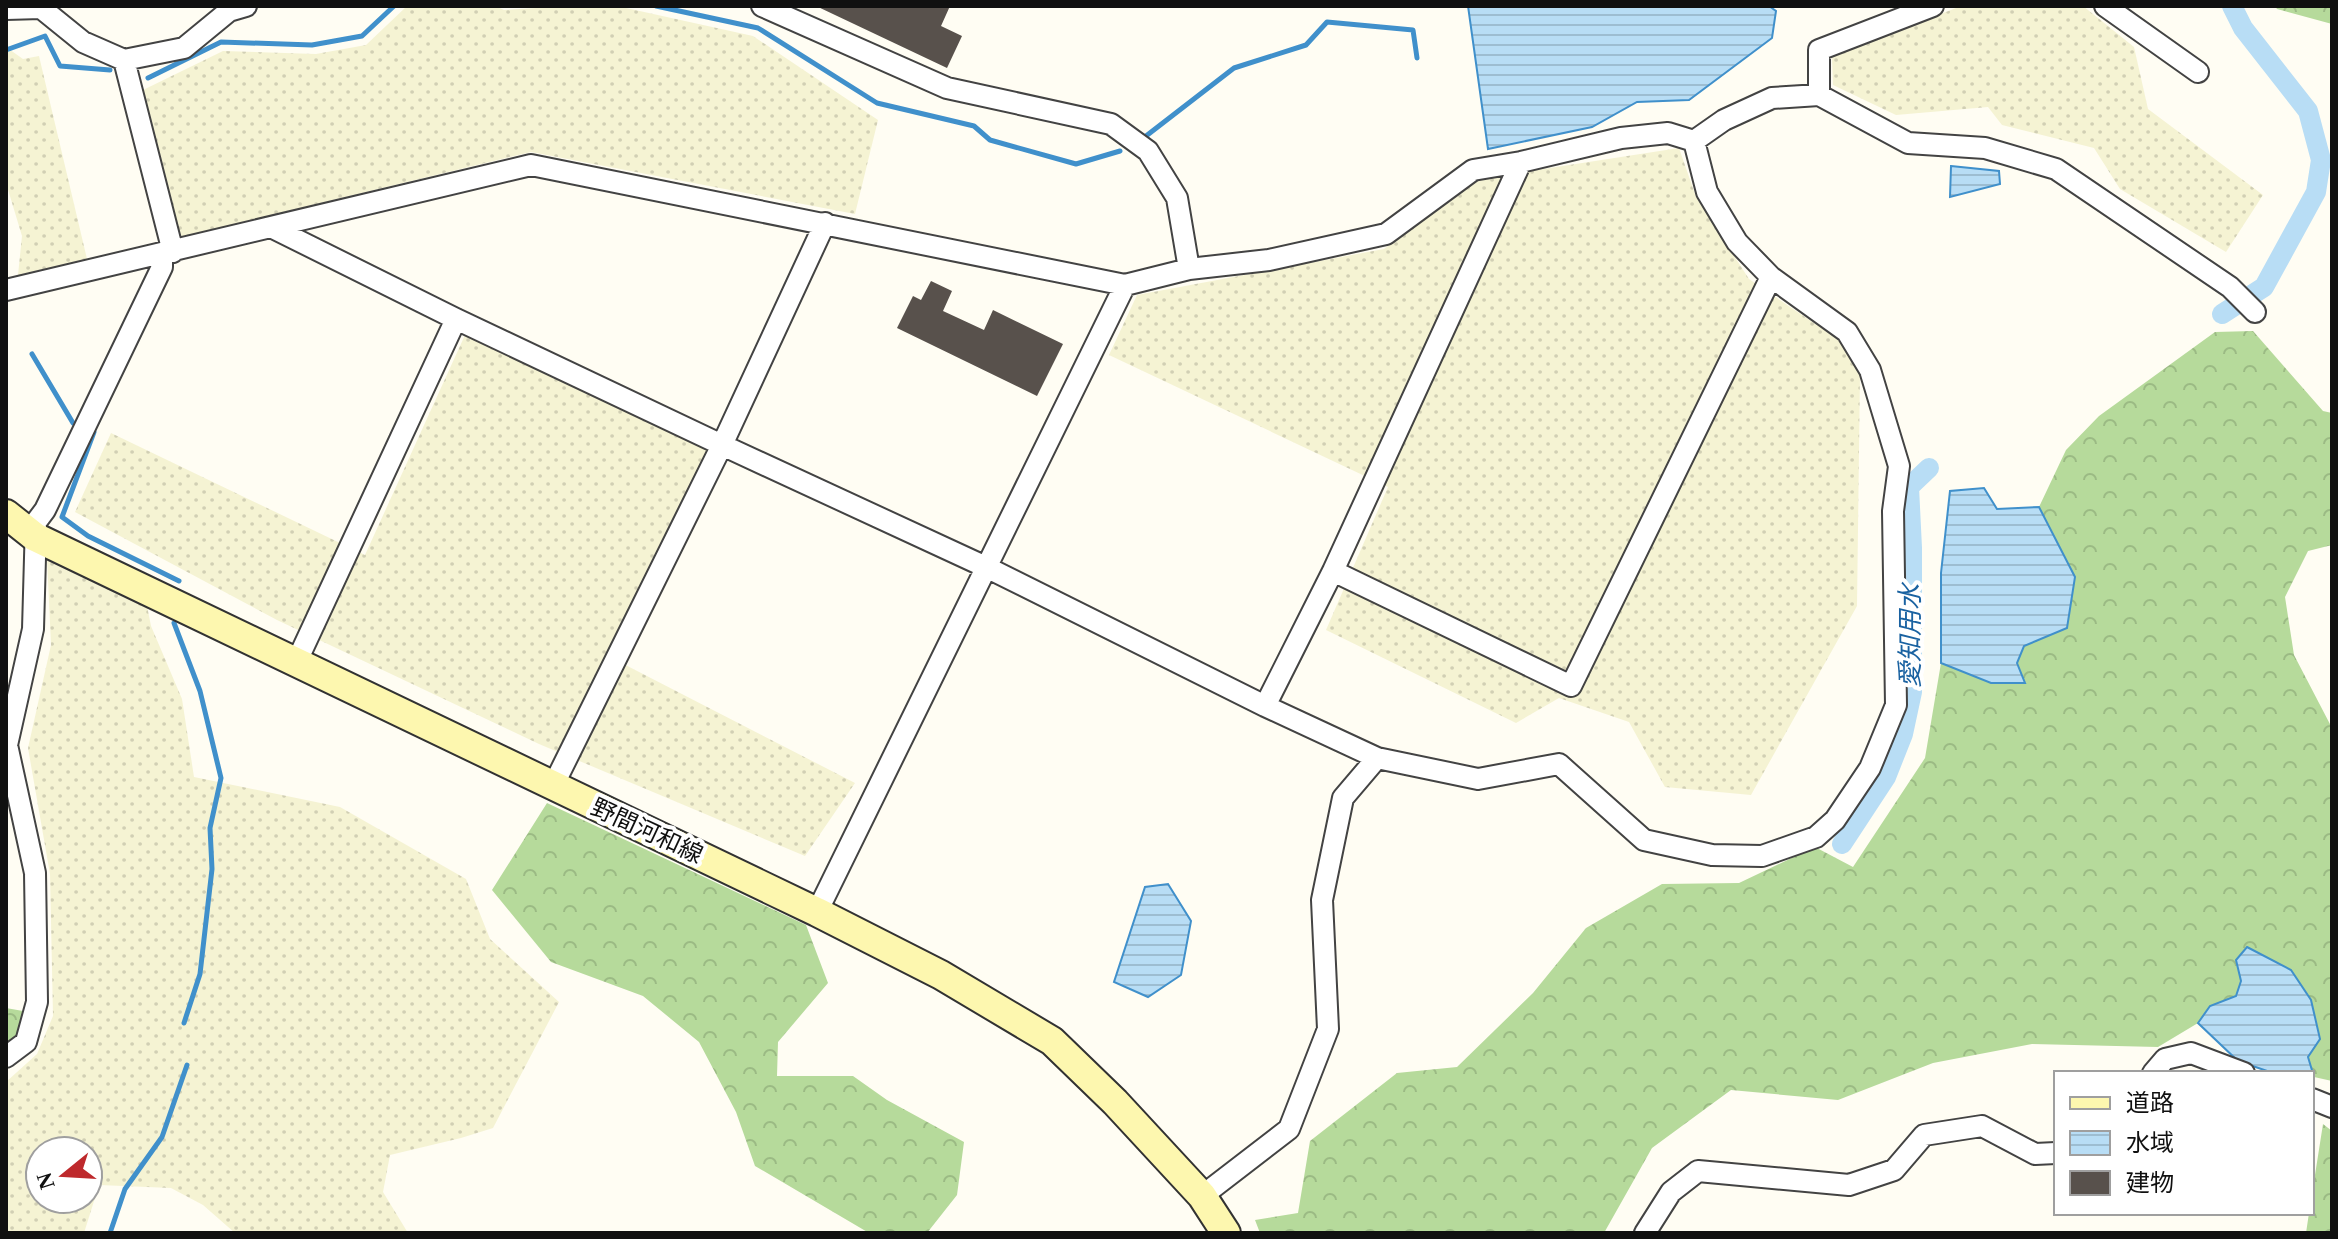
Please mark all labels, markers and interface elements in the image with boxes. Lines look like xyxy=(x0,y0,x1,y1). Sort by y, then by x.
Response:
water label: 愛知用水 xyxy=(1896,581,1925,688)
street label: 野間河和線 xyxy=(587,794,707,868)
legend xyxy=(2054,1071,2314,1215)
text: 道路 xyxy=(2126,1090,2174,1116)
text: 水域 xyxy=(2126,1130,2174,1156)
north arrow xyxy=(24,1135,104,1215)
text: N xyxy=(31,1170,60,1192)
text: 建物 xyxy=(2126,1170,2174,1196)

